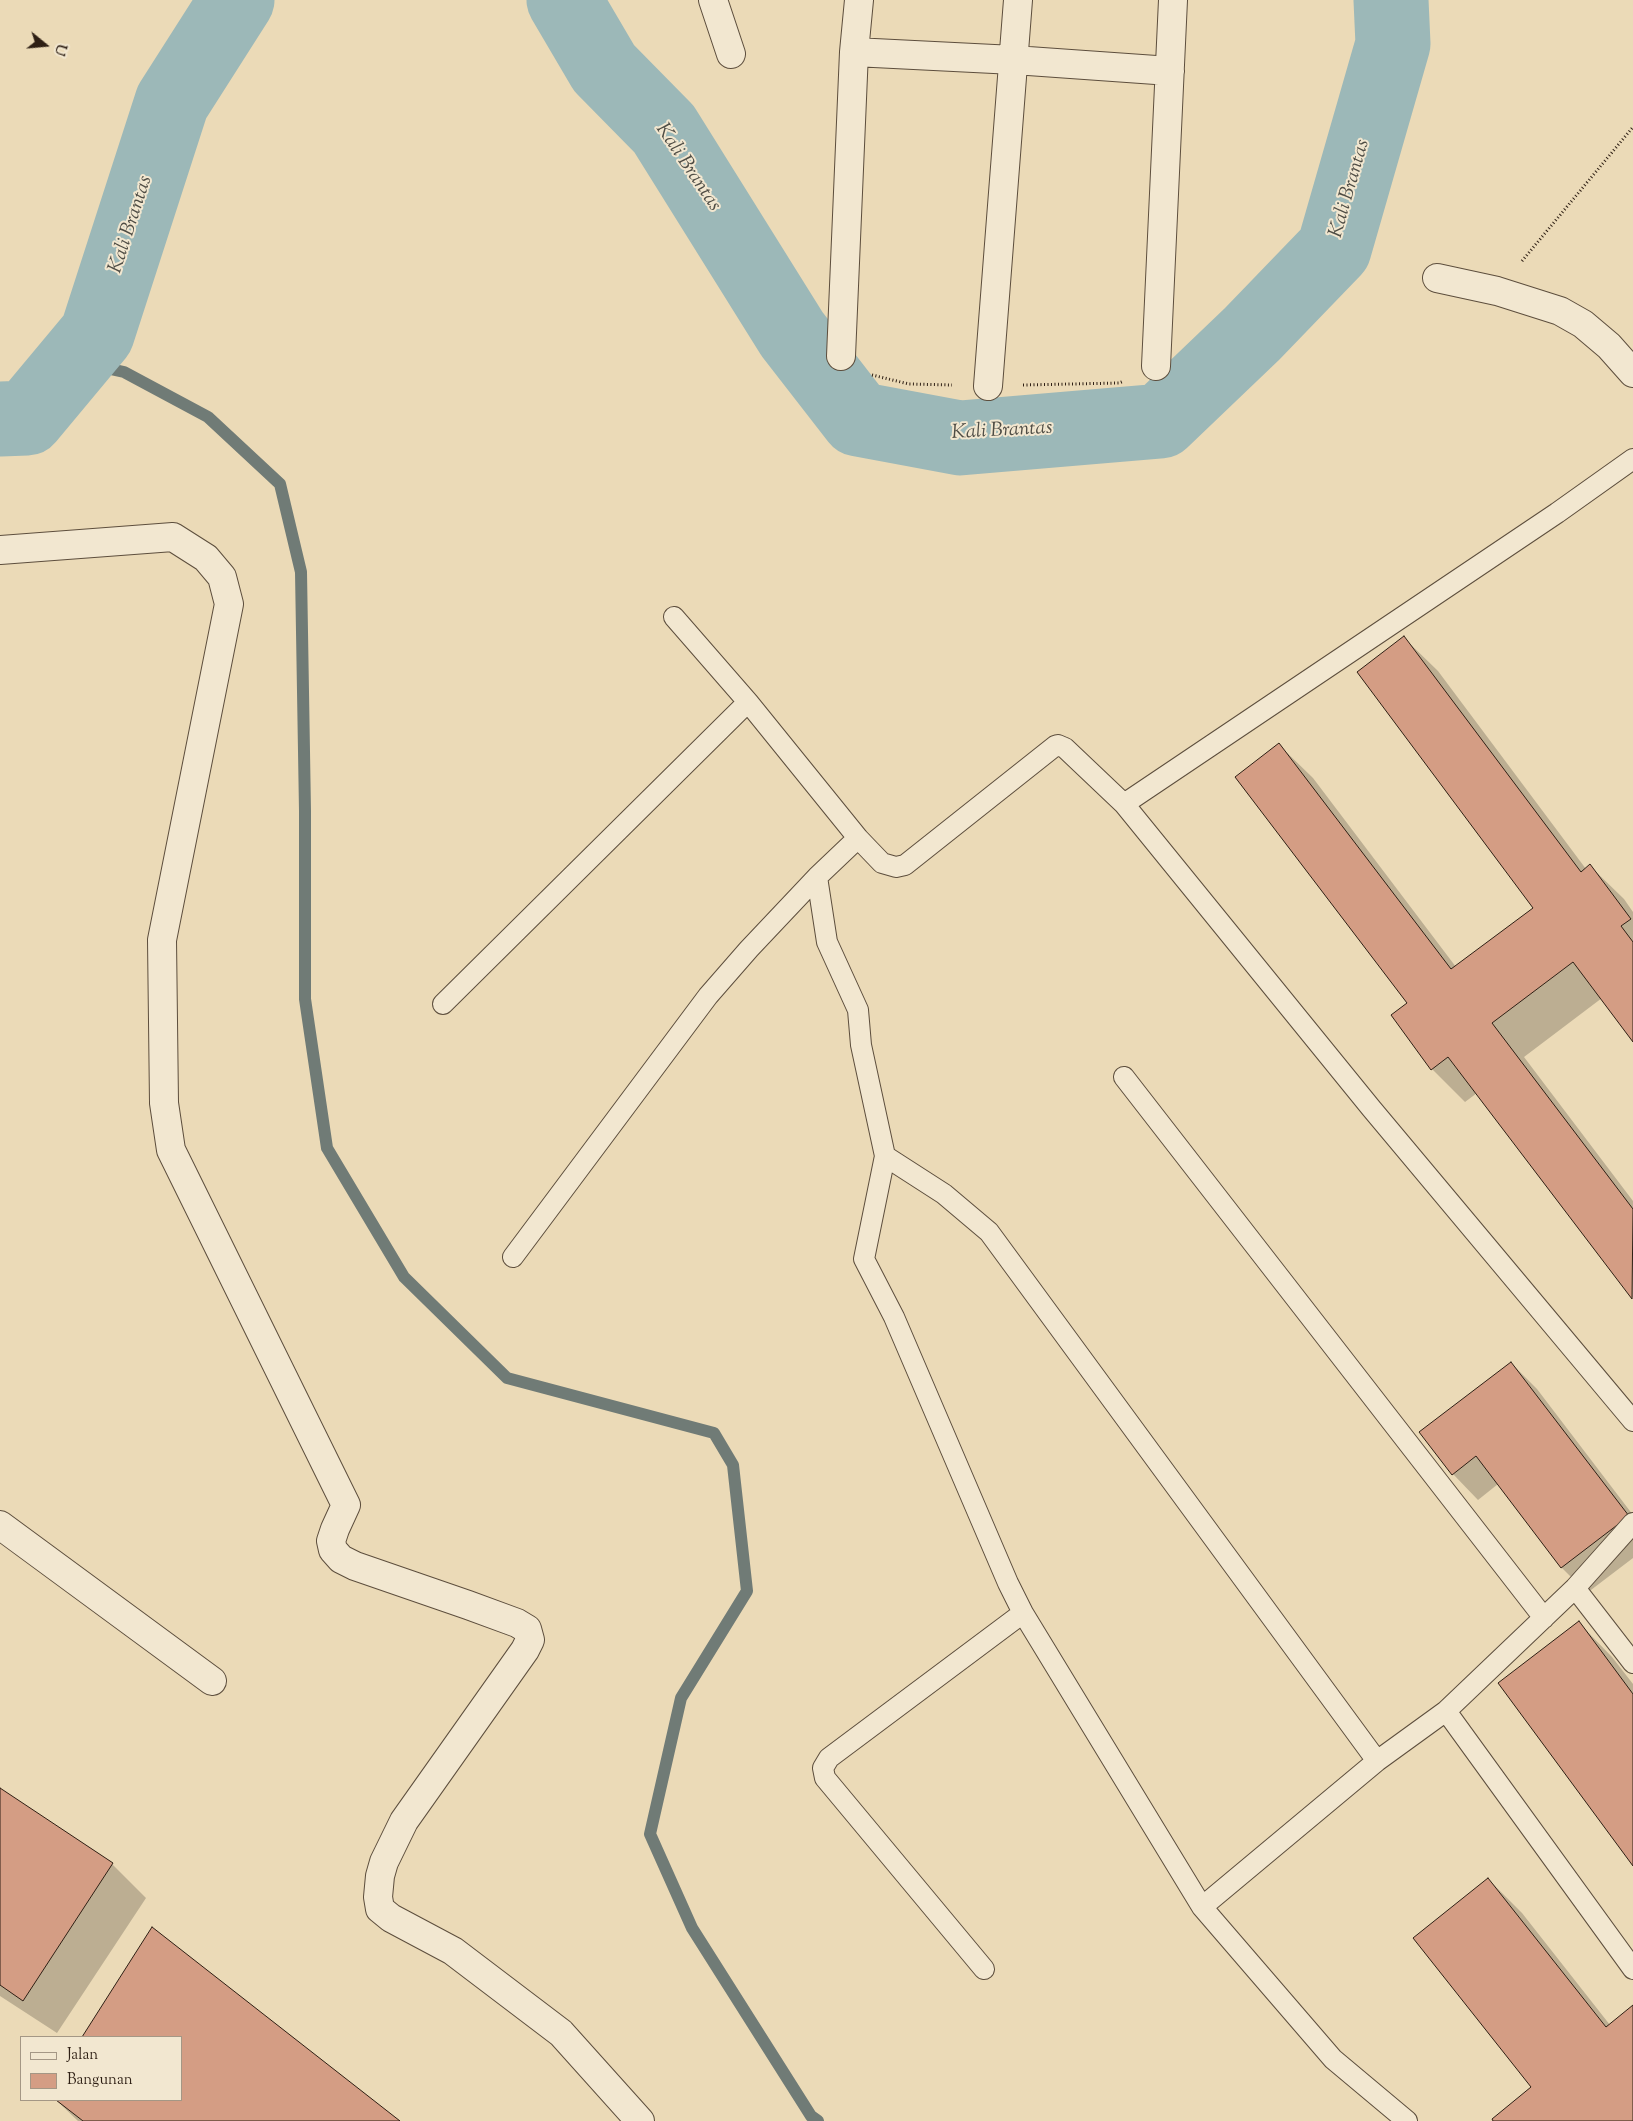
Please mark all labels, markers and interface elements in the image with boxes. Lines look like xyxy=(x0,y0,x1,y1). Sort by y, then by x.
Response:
north arrow xyxy=(20,20,70,70)
text: U xyxy=(48,41,71,58)
water label: Kali Brantas xyxy=(649,119,725,217)
water label: Kali Brantas xyxy=(1326,137,1376,241)
water label: Kali Brantas xyxy=(105,173,159,277)
water label: Kali Brantas xyxy=(951,417,1053,447)
legend xyxy=(20,2036,182,2101)
text: Jalan xyxy=(67,2045,98,2066)
text: Bangunan xyxy=(67,2070,133,2091)

